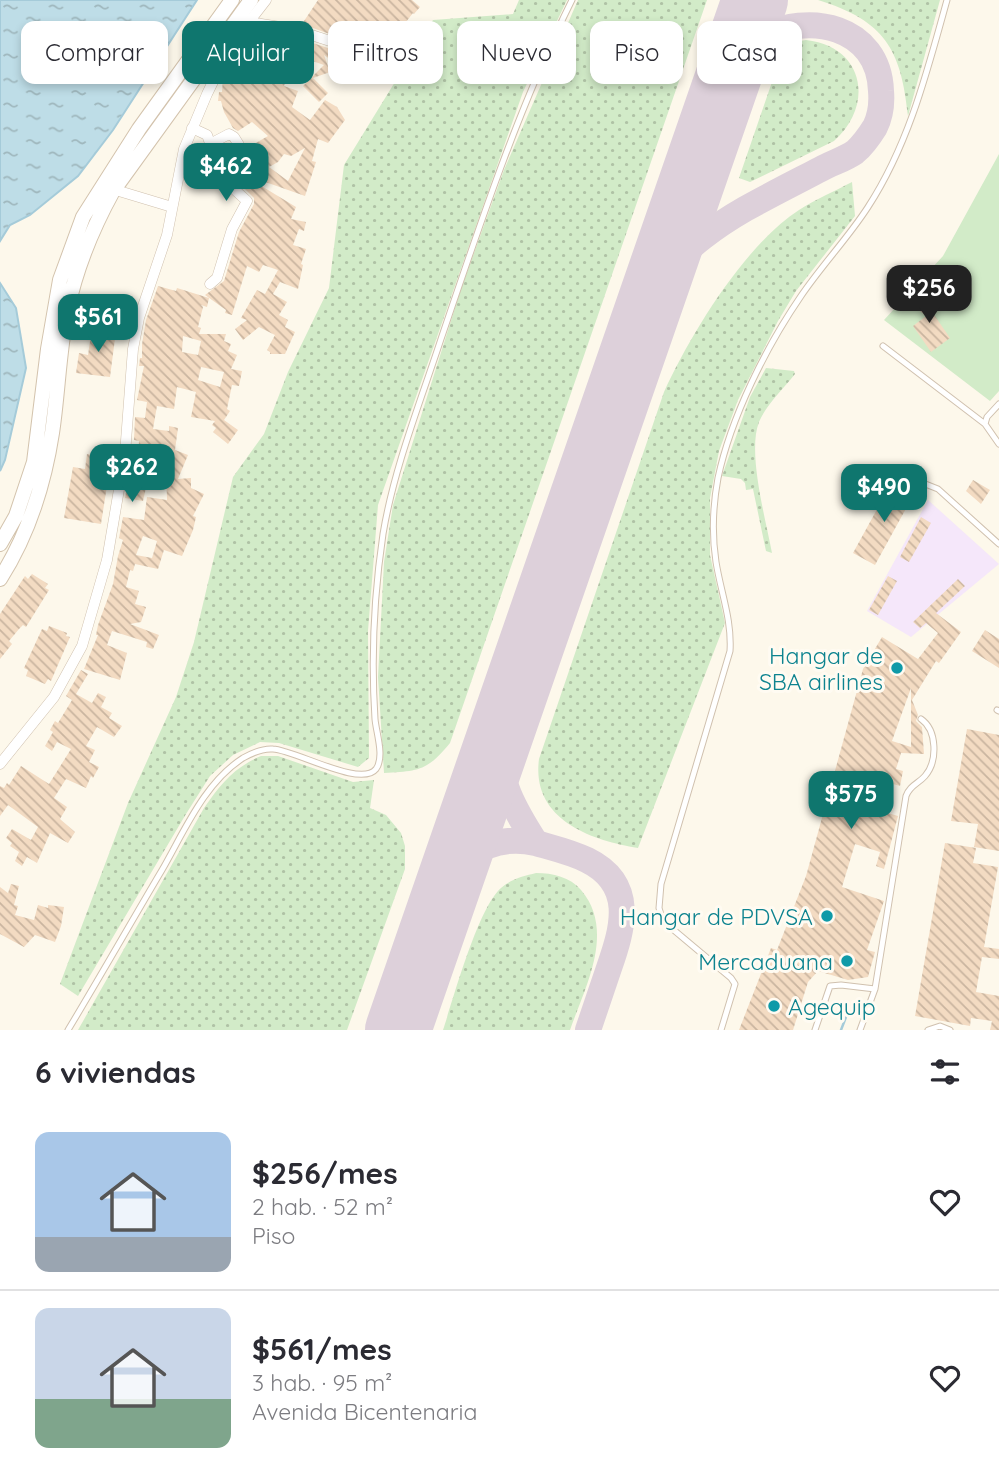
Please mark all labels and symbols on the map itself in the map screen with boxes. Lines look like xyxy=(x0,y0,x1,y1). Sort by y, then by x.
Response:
pin: $462 xyxy=(185,144,267,203)
pin: $256 xyxy=(888,266,970,325)
pin: $561 xyxy=(57,294,139,354)
pin: $262 xyxy=(91,444,173,504)
pin: $490 xyxy=(843,464,925,524)
place label: Hangar de SBA airlines xyxy=(759,641,883,696)
marker: Hangar de SBA airlines xyxy=(889,660,905,676)
pin: $575 xyxy=(810,772,892,831)
place label: Hangar de PDVSA xyxy=(620,902,813,931)
marker: Hangar de PDVSA xyxy=(819,908,835,924)
place label: Mercaduana xyxy=(698,947,833,976)
marker: Mercaduana xyxy=(839,953,855,969)
place label: Agequip xyxy=(788,992,876,1021)
marker: Agequip xyxy=(766,998,782,1014)

